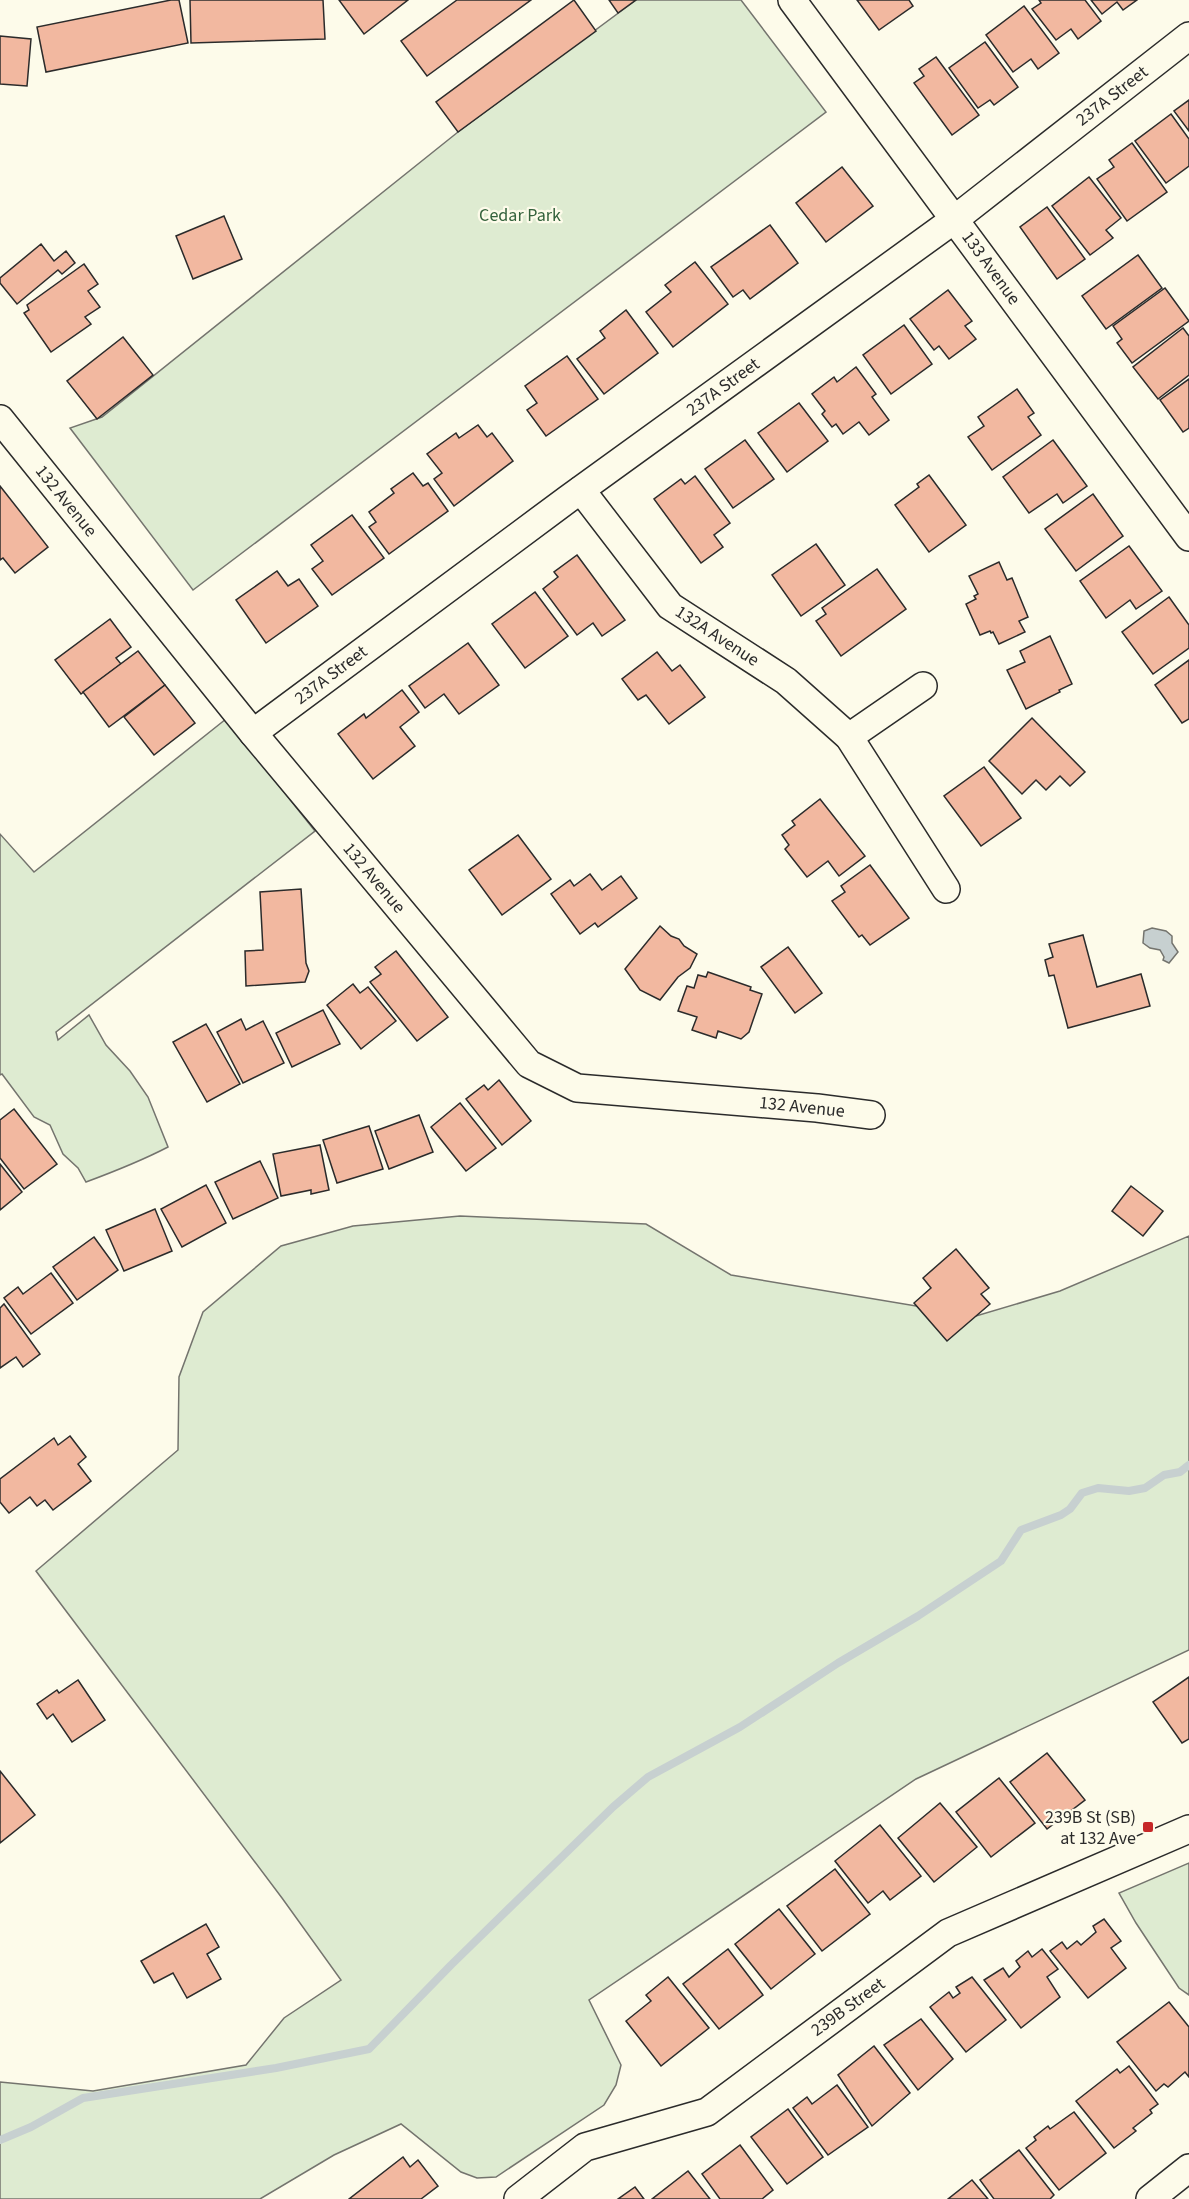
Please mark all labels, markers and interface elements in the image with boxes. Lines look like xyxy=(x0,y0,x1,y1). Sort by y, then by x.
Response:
street label: 237A Street xyxy=(1071,60,1153,132)
park label: Cedar Park xyxy=(479,203,561,228)
street label: 133 Avenue xyxy=(956,226,1026,310)
street label: 237A Street xyxy=(681,352,765,422)
street label: 132 Avenue xyxy=(29,460,103,542)
street label: 132A Avenue xyxy=(670,599,764,673)
street label: 237A Street xyxy=(289,639,373,711)
street label: 132 Avenue xyxy=(337,837,411,919)
street label: 132 Avenue xyxy=(758,1090,846,1124)
place label: 239B St (SB) at 132 Ave xyxy=(1045,1805,1136,1851)
marker: 239B St (SB) at 132 Ave xyxy=(1141,1820,1155,1834)
street label: 239B Street xyxy=(806,1972,890,2042)

